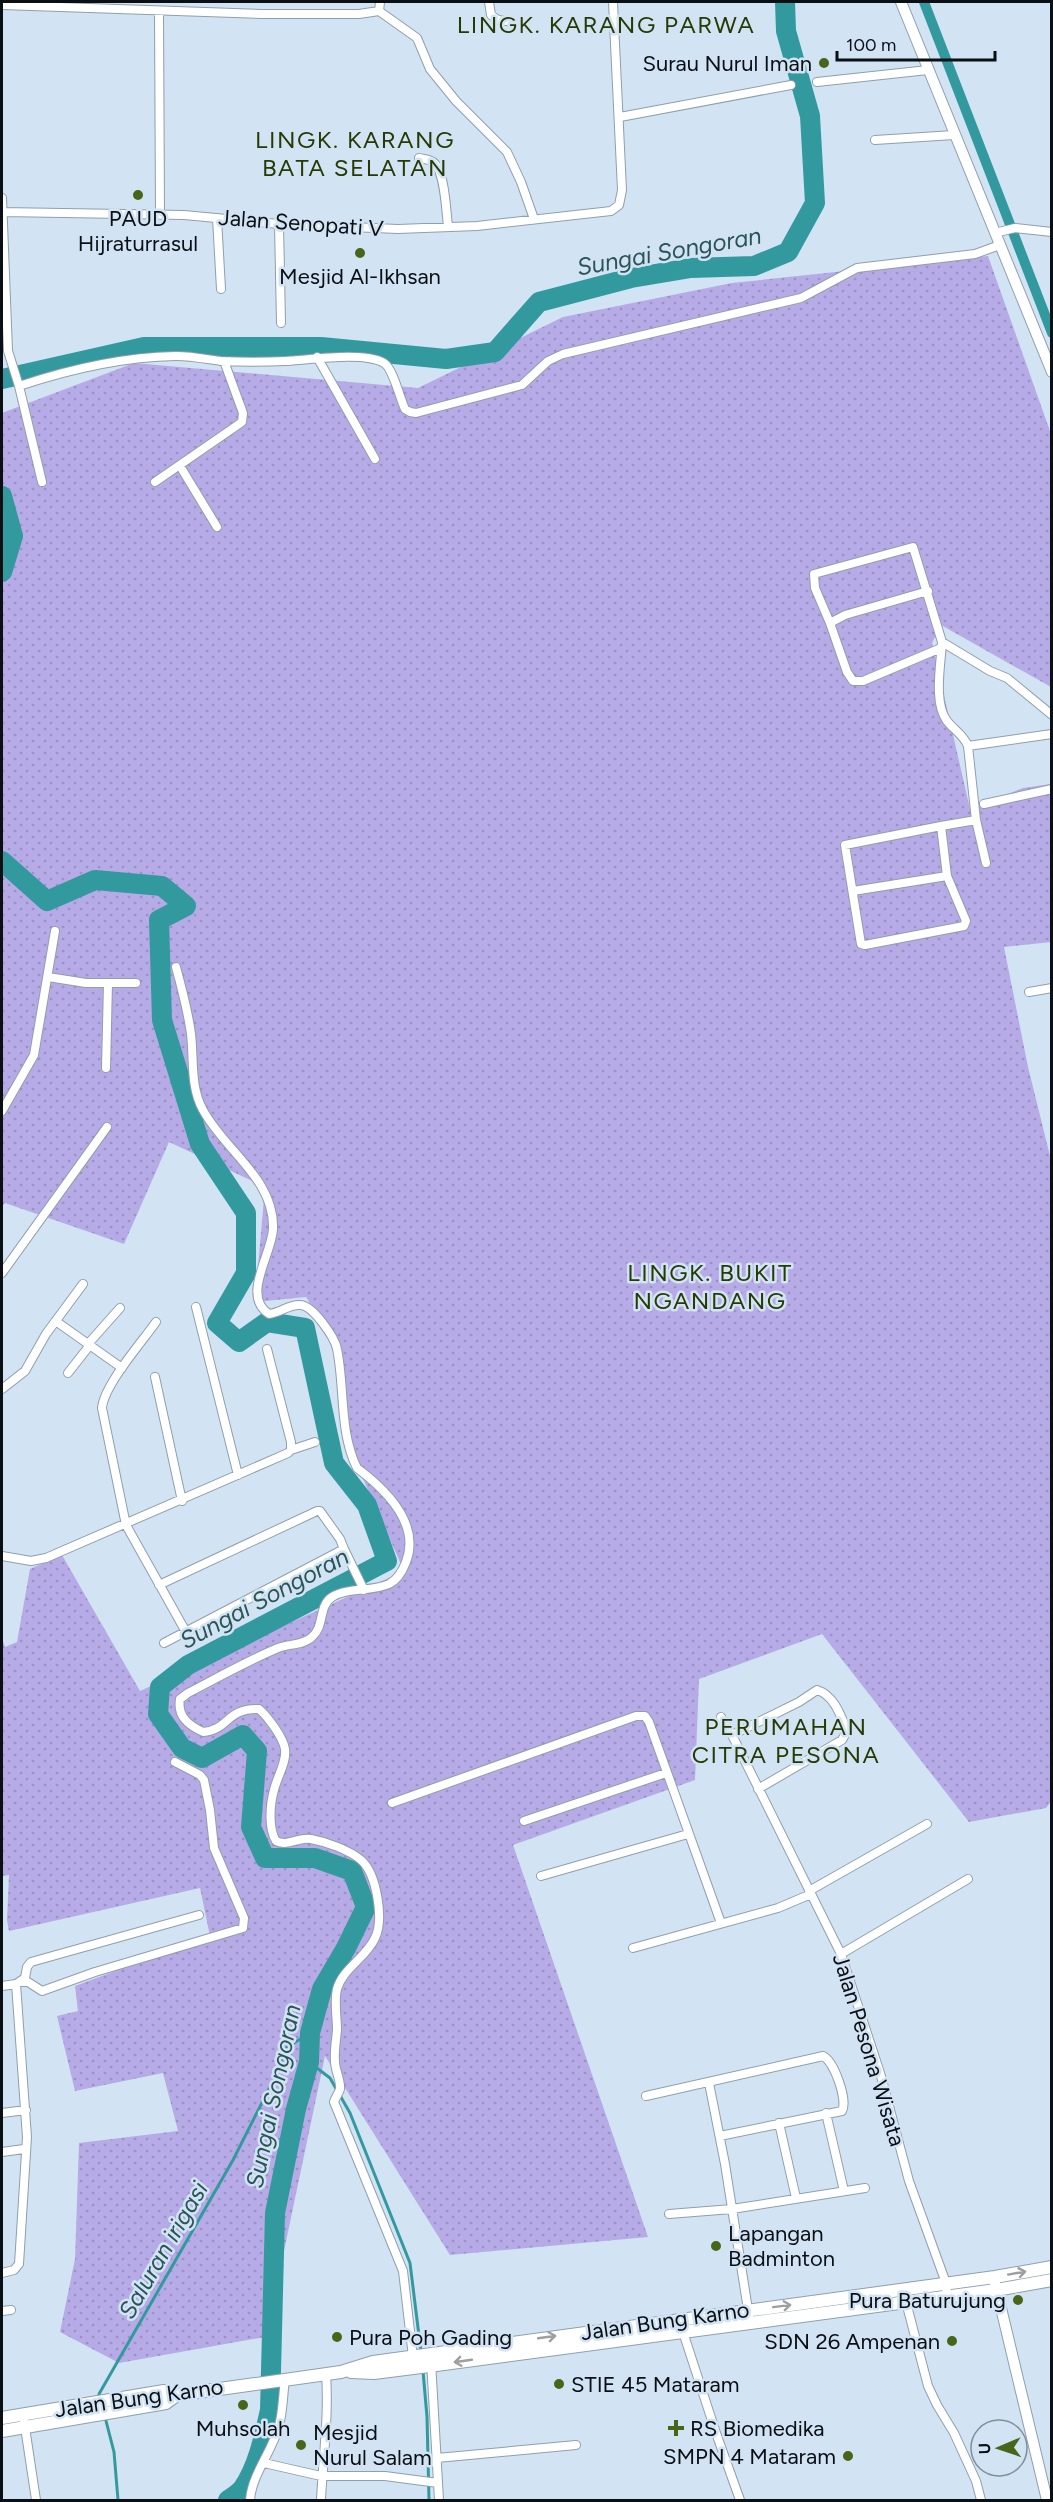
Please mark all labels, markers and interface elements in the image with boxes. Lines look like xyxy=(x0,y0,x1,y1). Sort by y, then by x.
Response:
district label: LINGK. KARANG PARWA xyxy=(457,10,755,39)
scale bar xyxy=(837,24,994,62)
text: 100 m xyxy=(846,34,896,56)
place label: Surau Nurul Iman xyxy=(642,50,812,77)
marker: Surau Nurul Iman xyxy=(817,56,831,70)
district label: LINGK. KARANG BATA SELATAN xyxy=(255,125,455,182)
marker: PAUD Hijraturrasul xyxy=(131,188,145,202)
street label: Jalan Senopati V xyxy=(218,204,385,242)
place label: PAUD Hijraturrasul xyxy=(78,205,198,257)
water label: Sungai Songoran xyxy=(574,220,764,282)
marker: Mesjid Al-Ikhsan xyxy=(353,246,367,260)
place label: Mesjid Al-Ikhsan xyxy=(279,263,441,290)
district label: LINGK. BUKIT NGANDANG xyxy=(627,1258,793,1315)
water label: Sungai Songoran xyxy=(175,1541,353,1655)
district label: PERUMAHAN CITRA PESONA xyxy=(692,1712,880,1769)
street label: Jalan Pesona Wisata xyxy=(827,1950,911,2150)
water label: Sungai Songoran xyxy=(239,2002,307,2190)
water label: Saluran irigasi xyxy=(112,2176,214,2324)
place label: Lapangan Badminton xyxy=(728,2220,835,2272)
marker: Lapangan Badminton xyxy=(709,2239,723,2253)
one-way arrow xyxy=(1006,2267,1026,2278)
place label: Pura Baturujung xyxy=(849,2287,1006,2314)
marker: Pura Baturujung xyxy=(1011,2293,1025,2307)
street label: Jalan Bung Karno xyxy=(579,2296,751,2346)
one-way arrow xyxy=(772,2300,791,2311)
place label: Pura Poh Gading xyxy=(349,2324,512,2351)
place label: SDN 26 Ampenan xyxy=(764,2328,940,2355)
marker: Pura Poh Gading xyxy=(330,2330,344,2344)
one-way arrow xyxy=(537,2332,556,2343)
marker: SDN 26 Ampenan xyxy=(945,2334,959,2348)
one-way arrow xyxy=(453,2356,473,2367)
place label: STIE 45 Mataram xyxy=(571,2371,740,2398)
street label: Jalan Bung Karno xyxy=(53,2373,225,2423)
marker: STIE 45 Mataram xyxy=(552,2377,566,2391)
marker: Muhsolah xyxy=(236,2398,250,2412)
place label: Muhsolah xyxy=(196,2415,290,2442)
place label: RS Biomedika xyxy=(690,2415,824,2442)
north arrow xyxy=(969,2418,1029,2478)
place label: Mesjid Nurul Salam xyxy=(313,2419,432,2471)
marker: RS Biomedika xyxy=(667,2419,685,2437)
marker: Mesjid Nurul Salam xyxy=(294,2438,308,2452)
place label: SMPN 4 Mataram xyxy=(663,2443,836,2470)
text: U xyxy=(975,2443,994,2454)
marker: SMPN 4 Mataram xyxy=(841,2449,855,2463)

